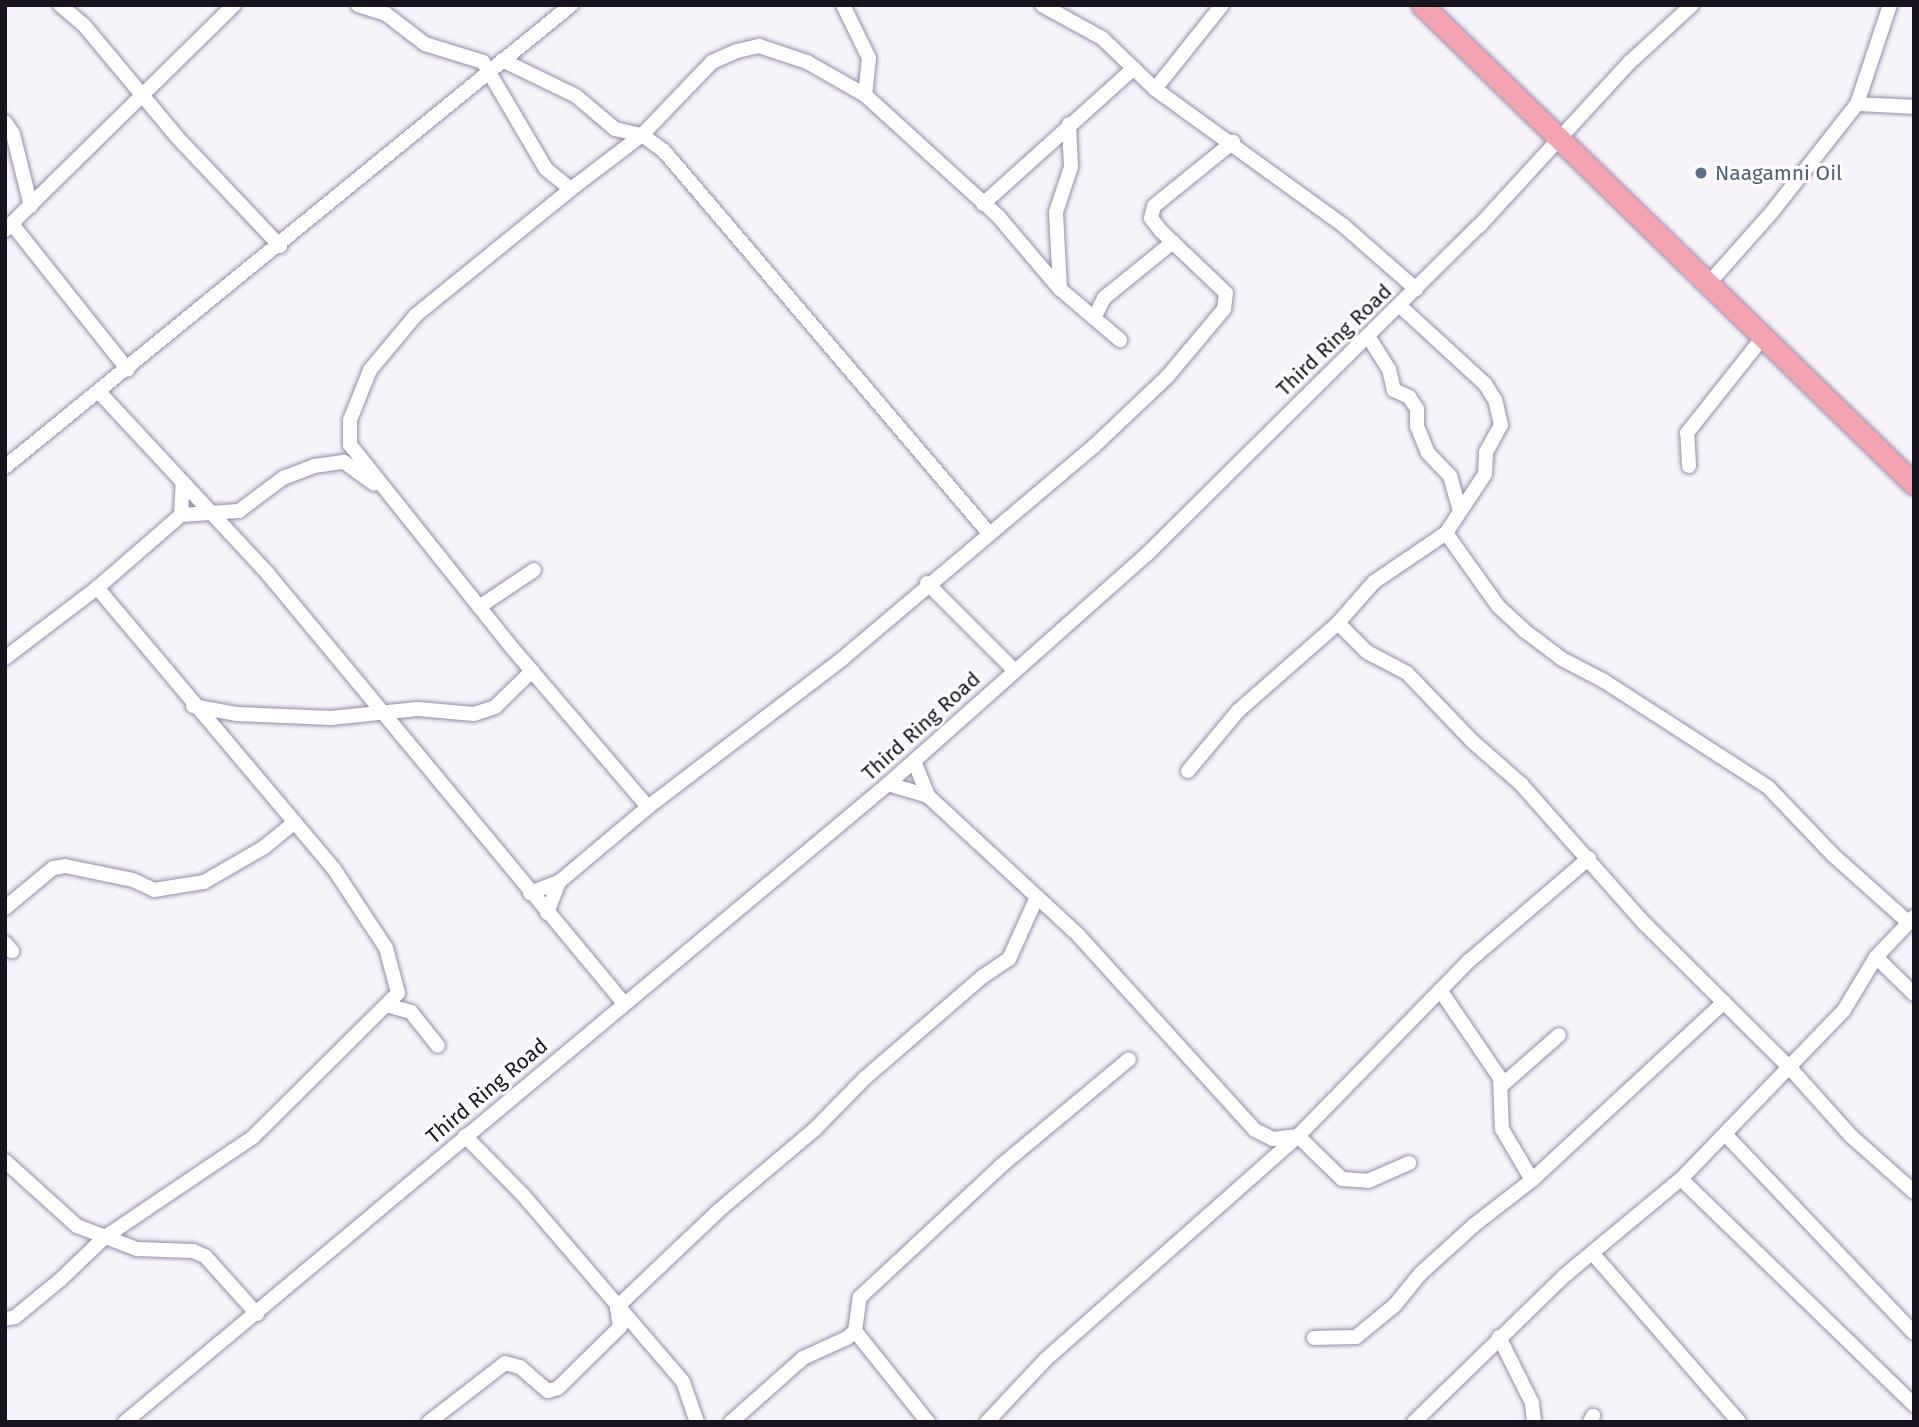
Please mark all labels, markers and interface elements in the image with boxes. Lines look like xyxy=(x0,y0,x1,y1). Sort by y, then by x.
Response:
place label: Naagamni Oil xyxy=(1715,160,1842,186)
marker: Naagamni Oil xyxy=(1693,165,1709,181)
street label: Third Ring Road xyxy=(1271,279,1397,401)
street label: Third Ring Road xyxy=(857,666,985,786)
street label: Third Ring Road xyxy=(421,1033,553,1149)

